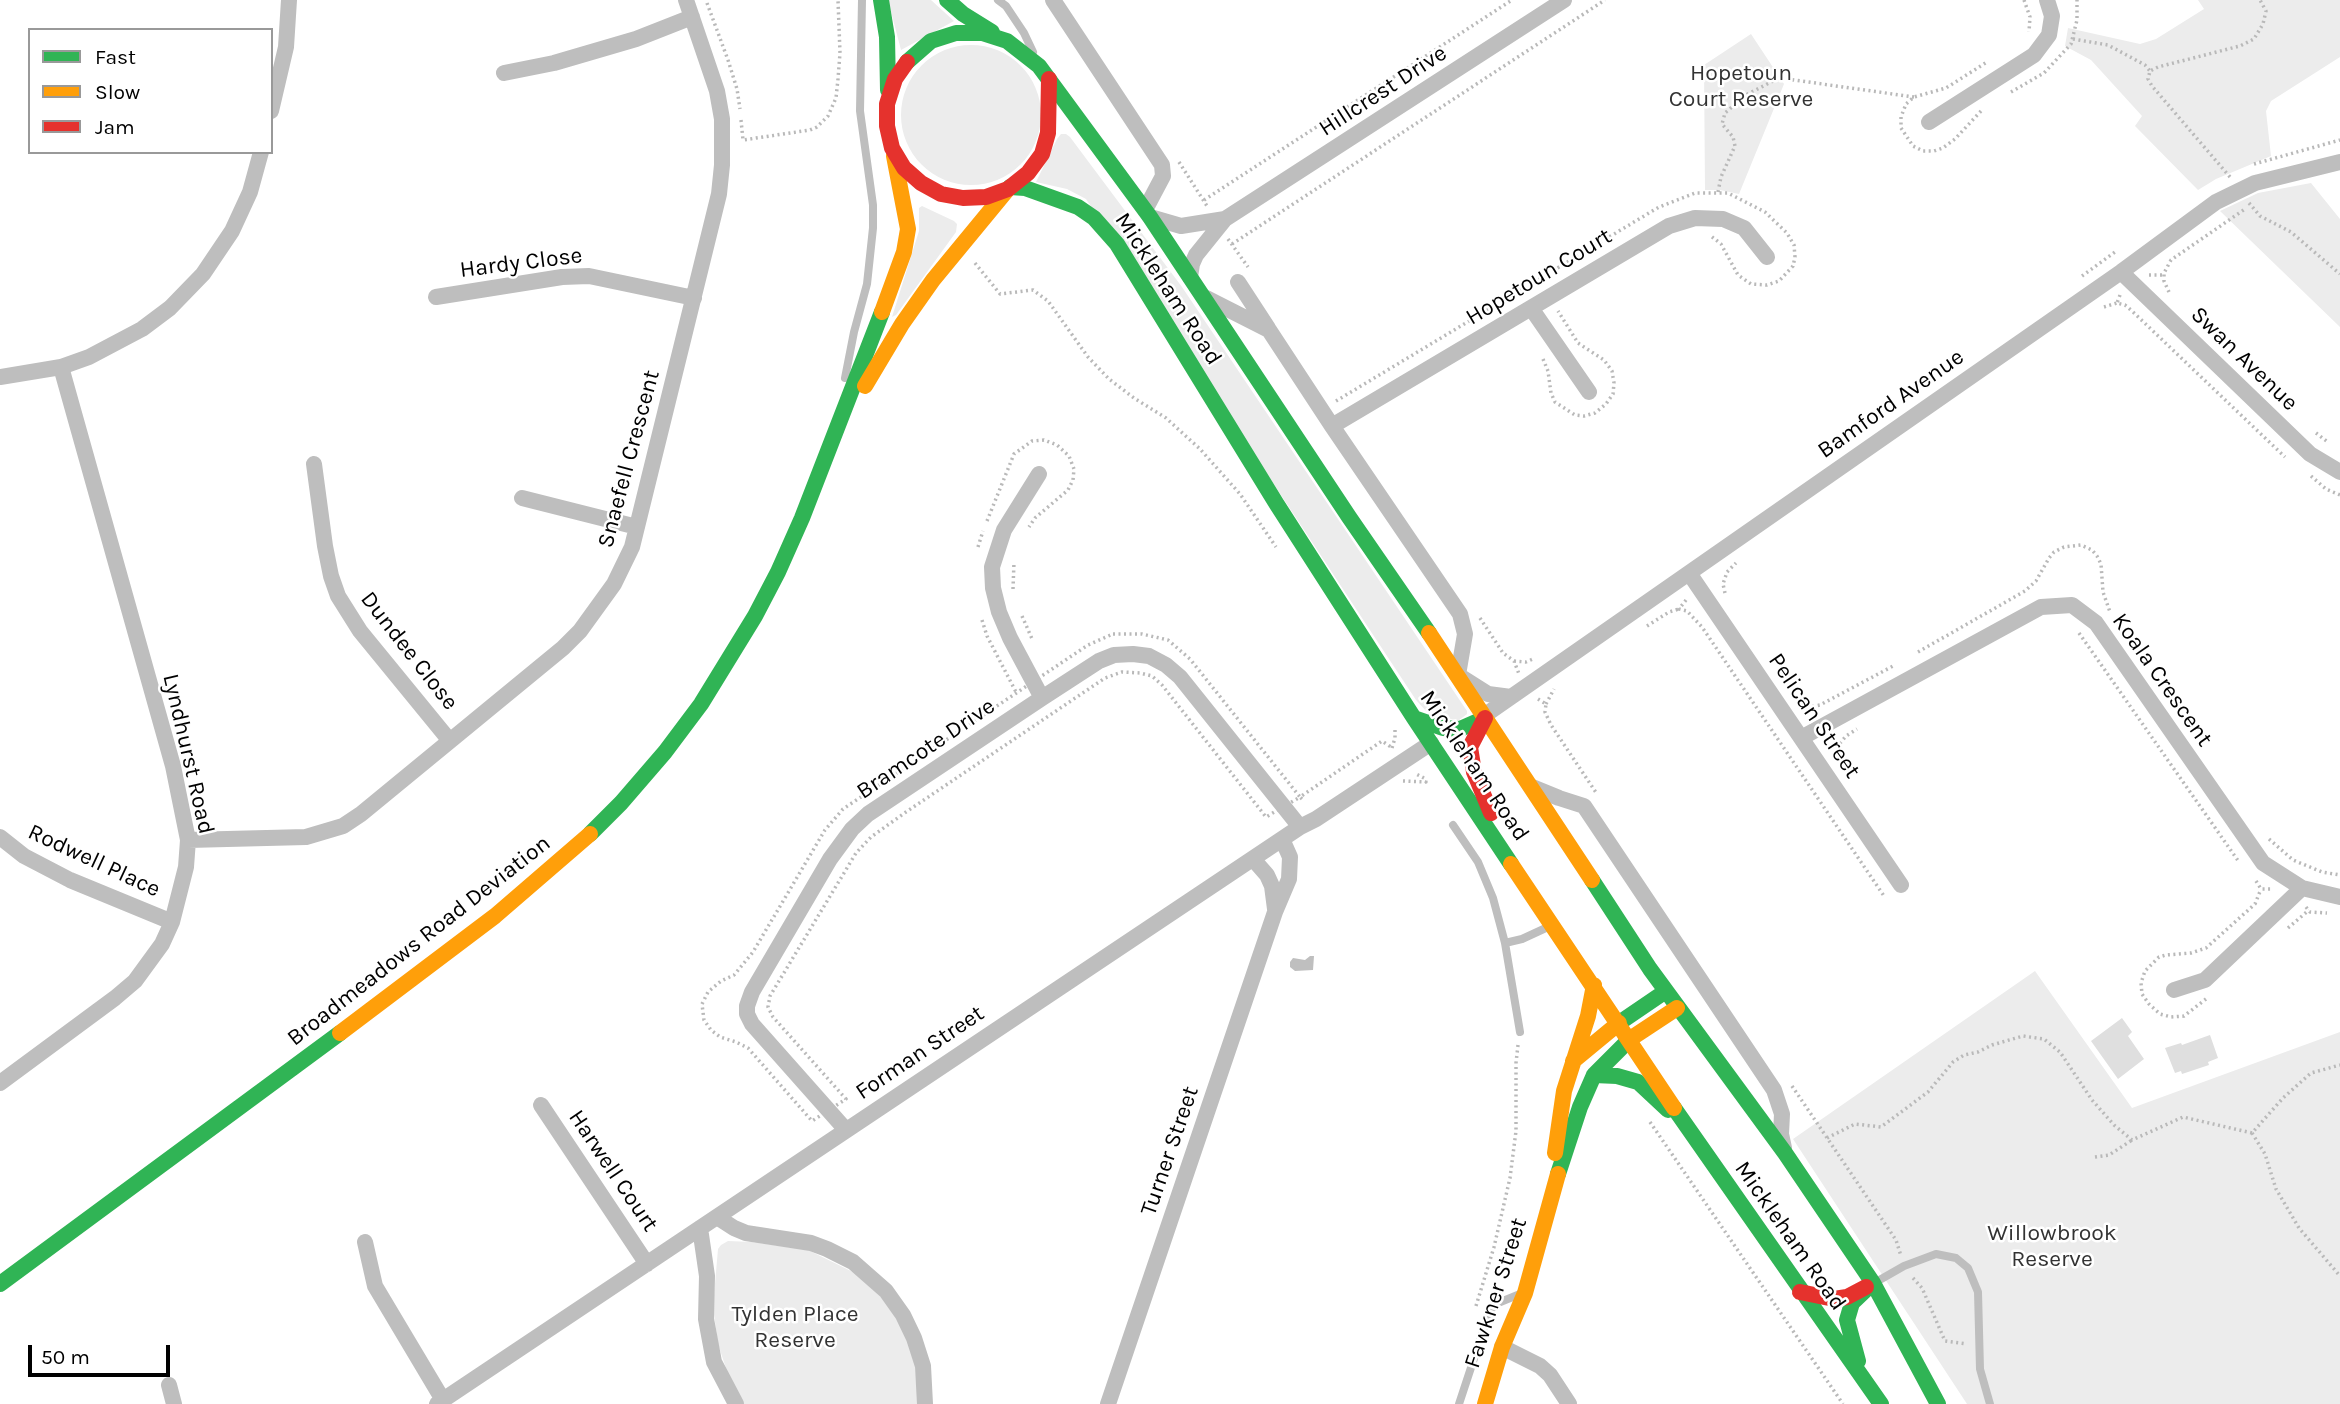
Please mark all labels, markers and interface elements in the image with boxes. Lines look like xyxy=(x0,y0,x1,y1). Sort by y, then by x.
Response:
legend xyxy=(28,28,273,154)
street label: Hillcrest Drive xyxy=(1314,39,1452,143)
text: Fast xyxy=(95,45,136,69)
park label: Hopetoun Court Reserve xyxy=(1669,59,1813,113)
text: Slow xyxy=(95,80,140,104)
text: Jam xyxy=(95,115,135,139)
street label: Mickleham Road xyxy=(1109,208,1227,370)
street label: Hopetoun Court xyxy=(1461,223,1617,331)
street label: Hardy Close xyxy=(458,242,584,284)
street label: Swan Avenue xyxy=(2185,301,2303,417)
street label: Bamford Avenue xyxy=(1813,343,1969,465)
street label: Snaefell Crescent xyxy=(592,367,666,551)
street label: Dundee Close xyxy=(354,586,464,716)
street label: Koala Crescent xyxy=(2106,608,2218,752)
street label: Pelican Street xyxy=(1762,648,1866,784)
street label: Lyndhurst Road xyxy=(156,671,220,837)
street label: Mickleham Road xyxy=(1413,685,1535,847)
street label: Bramcote Drive xyxy=(852,693,1000,805)
street label: Rodwell Place xyxy=(24,818,164,904)
street label: Broadmeadows Road Deviation xyxy=(282,830,556,1052)
street label: Forman Street xyxy=(851,1000,989,1106)
street label: Turner Street xyxy=(1135,1083,1205,1219)
street label: Harwell Court xyxy=(562,1105,664,1237)
street label: Mickleham Road xyxy=(1728,1156,1852,1316)
street label: Fawkner Street xyxy=(1459,1214,1533,1372)
park label: Willowbrook Reserve xyxy=(1987,1219,2117,1273)
park label: Tylden Place Reserve xyxy=(731,1300,859,1354)
scale bar xyxy=(32,1330,173,1374)
text: 50 m xyxy=(41,1345,90,1369)

